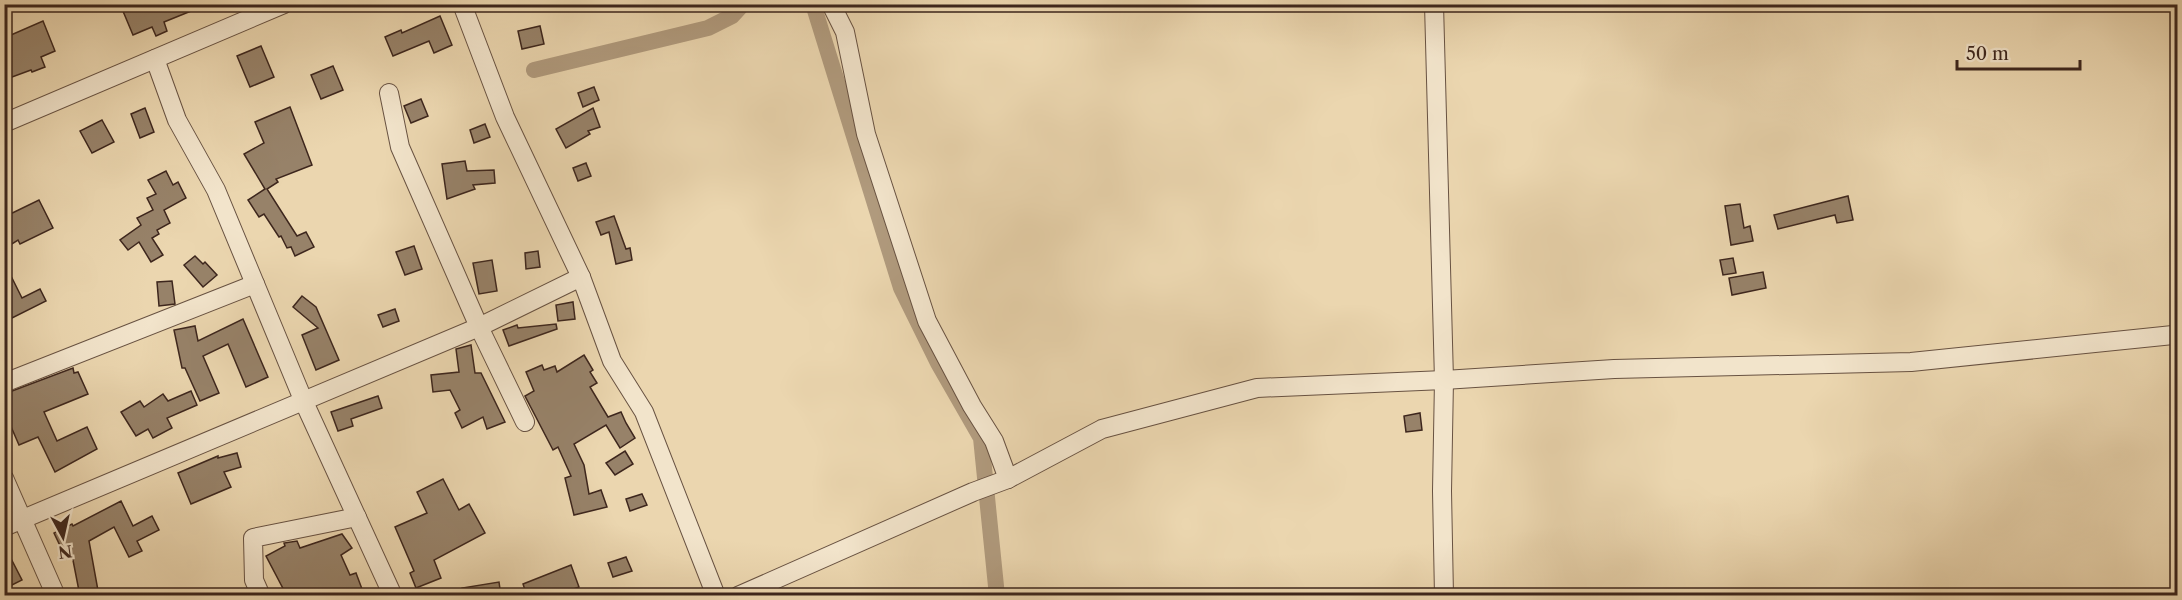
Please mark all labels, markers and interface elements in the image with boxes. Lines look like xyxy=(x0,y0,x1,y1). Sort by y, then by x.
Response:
scale bar xyxy=(1957,33,2080,71)
text: 50 m xyxy=(1966,43,2009,65)
north arrow xyxy=(33,507,93,567)
text: N xyxy=(57,541,73,563)

